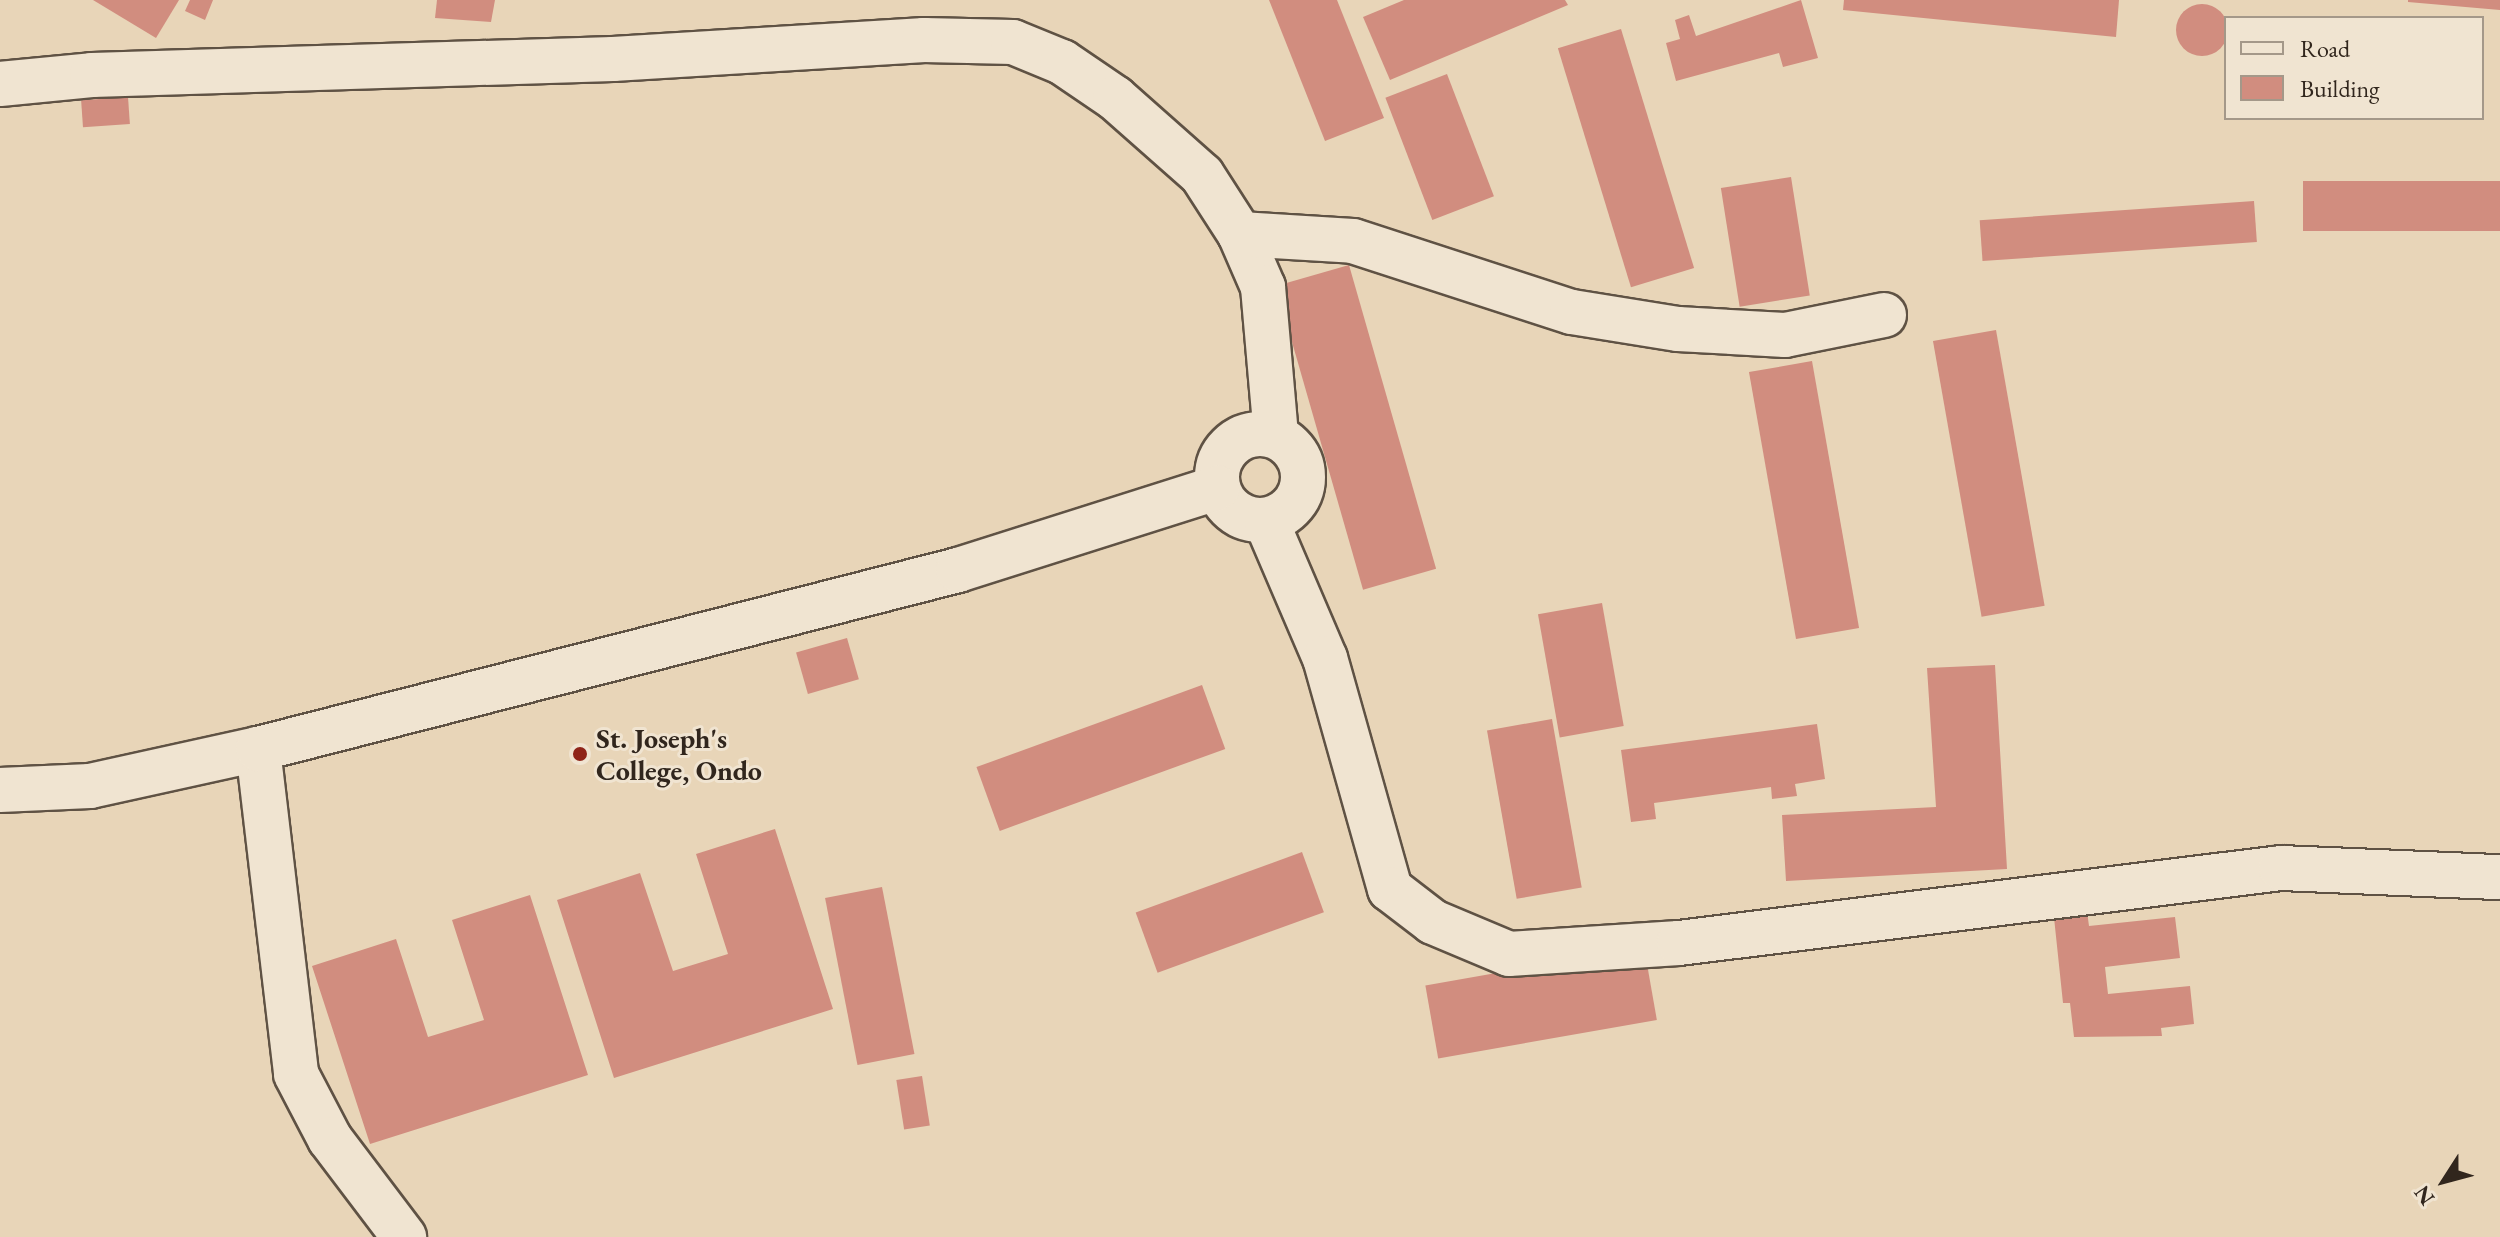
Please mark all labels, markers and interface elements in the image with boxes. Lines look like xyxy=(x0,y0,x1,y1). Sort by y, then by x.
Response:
legend xyxy=(2224,16,2484,120)
text: Road xyxy=(2300,33,2350,64)
text: Building xyxy=(2300,73,2380,104)
place label: St. Joseph's College, Ondo xyxy=(596,721,762,787)
marker: St. Joseph's College, Ondo xyxy=(571,745,589,763)
north arrow xyxy=(2404,1141,2484,1221)
text: N xyxy=(2407,1180,2441,1211)

